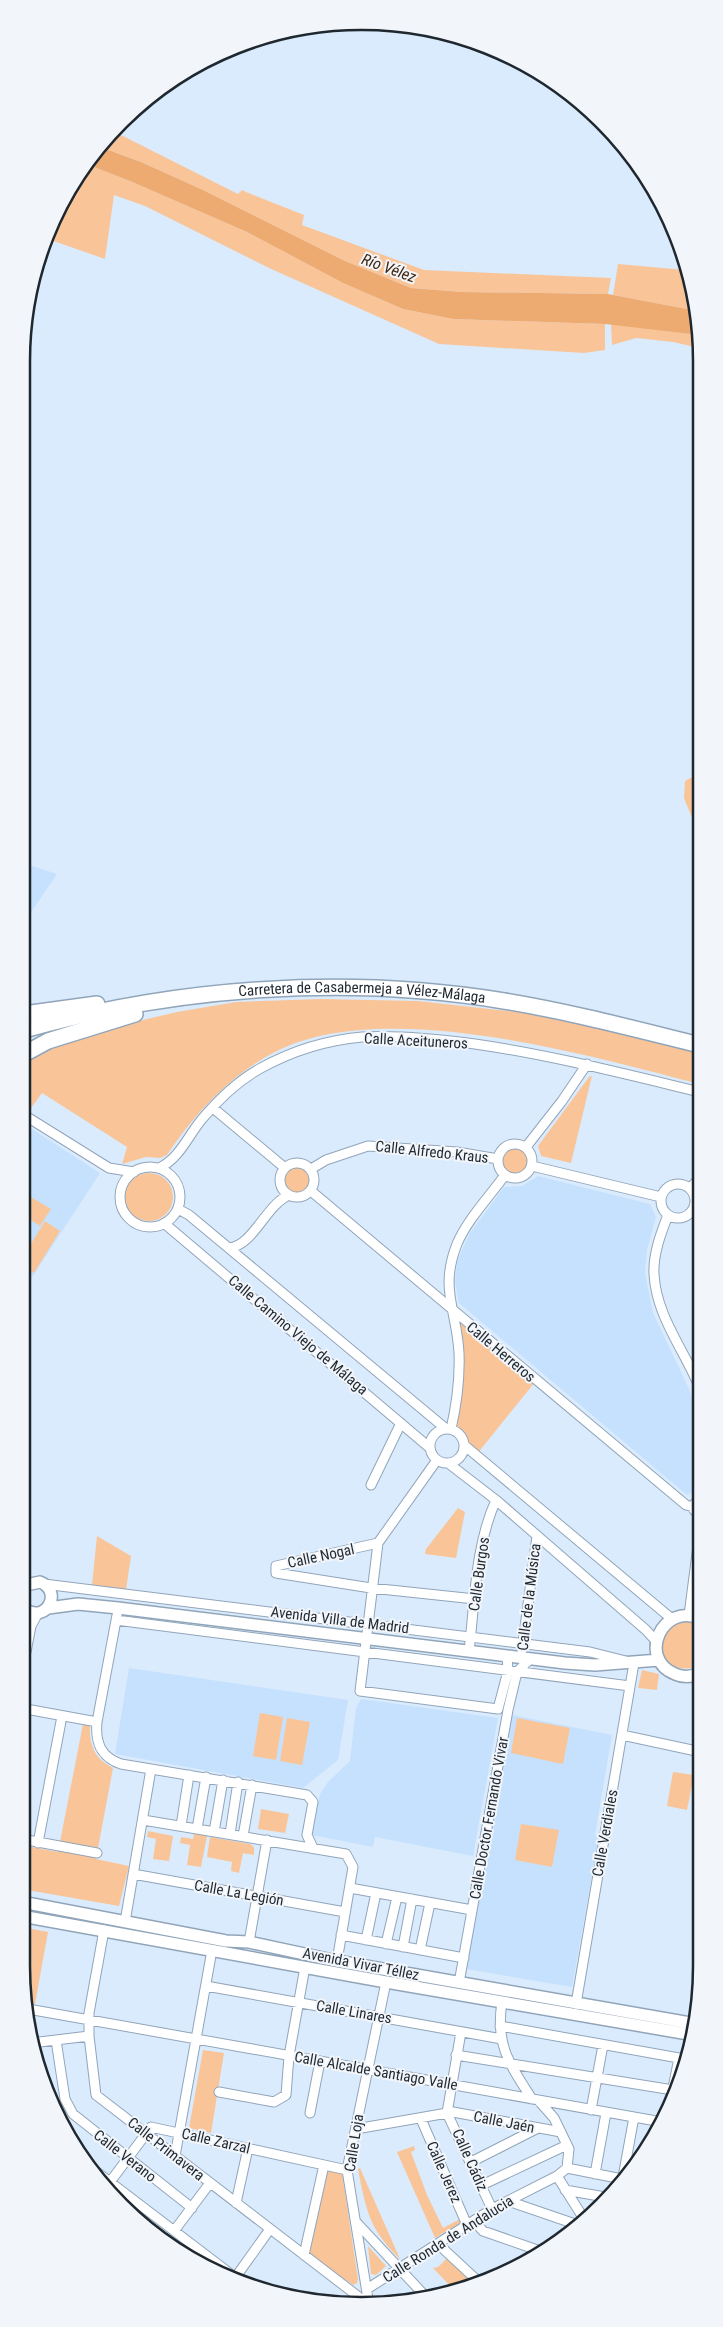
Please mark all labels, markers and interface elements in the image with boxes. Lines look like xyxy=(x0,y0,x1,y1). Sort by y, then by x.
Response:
water label: Río Vélez xyxy=(359,249,419,287)
street label: Carretera de Casabermeja a Vélez-Málaga xyxy=(238,978,487,1007)
street label: Calle Aceituneros xyxy=(364,1029,468,1053)
street label: Calle Alfredo Kraus xyxy=(375,1137,490,1167)
street label: Calle Camino Viejo de Málaga xyxy=(225,1271,371,1399)
street label: Calle Herreros xyxy=(463,1318,539,1386)
street label: Calle Burgos xyxy=(465,1536,493,1612)
street label: Calle Nogal xyxy=(286,1540,356,1572)
street label: Calle de la Música xyxy=(513,1542,545,1652)
street label: Avenida Villa de Madrid xyxy=(270,1603,410,1637)
street label: Calle Doctor Fernando Vivar xyxy=(466,1735,512,1901)
street label: Calle Verdiales xyxy=(588,1788,622,1878)
street label: Calle La Legión xyxy=(193,1876,285,1910)
street label: Avenida Vivar Téllez xyxy=(301,1944,421,1984)
street label: Calle Linares xyxy=(315,1997,393,2028)
street label: Calle Alcalde Santiago Valle xyxy=(293,2048,459,2094)
street label: Calle Jaén xyxy=(472,2107,536,2137)
street label: Calle Primavera xyxy=(124,2113,208,2185)
street label: Calle Loja xyxy=(341,2113,367,2173)
street label: Calle Zarzal xyxy=(180,2124,252,2158)
street label: Calle Verano xyxy=(90,2126,160,2186)
street label: Calle Cádiz xyxy=(448,2126,492,2194)
street label: Calle Jerez xyxy=(422,2138,466,2206)
street label: Calle Ronda de Andalucia xyxy=(379,2191,517,2287)

